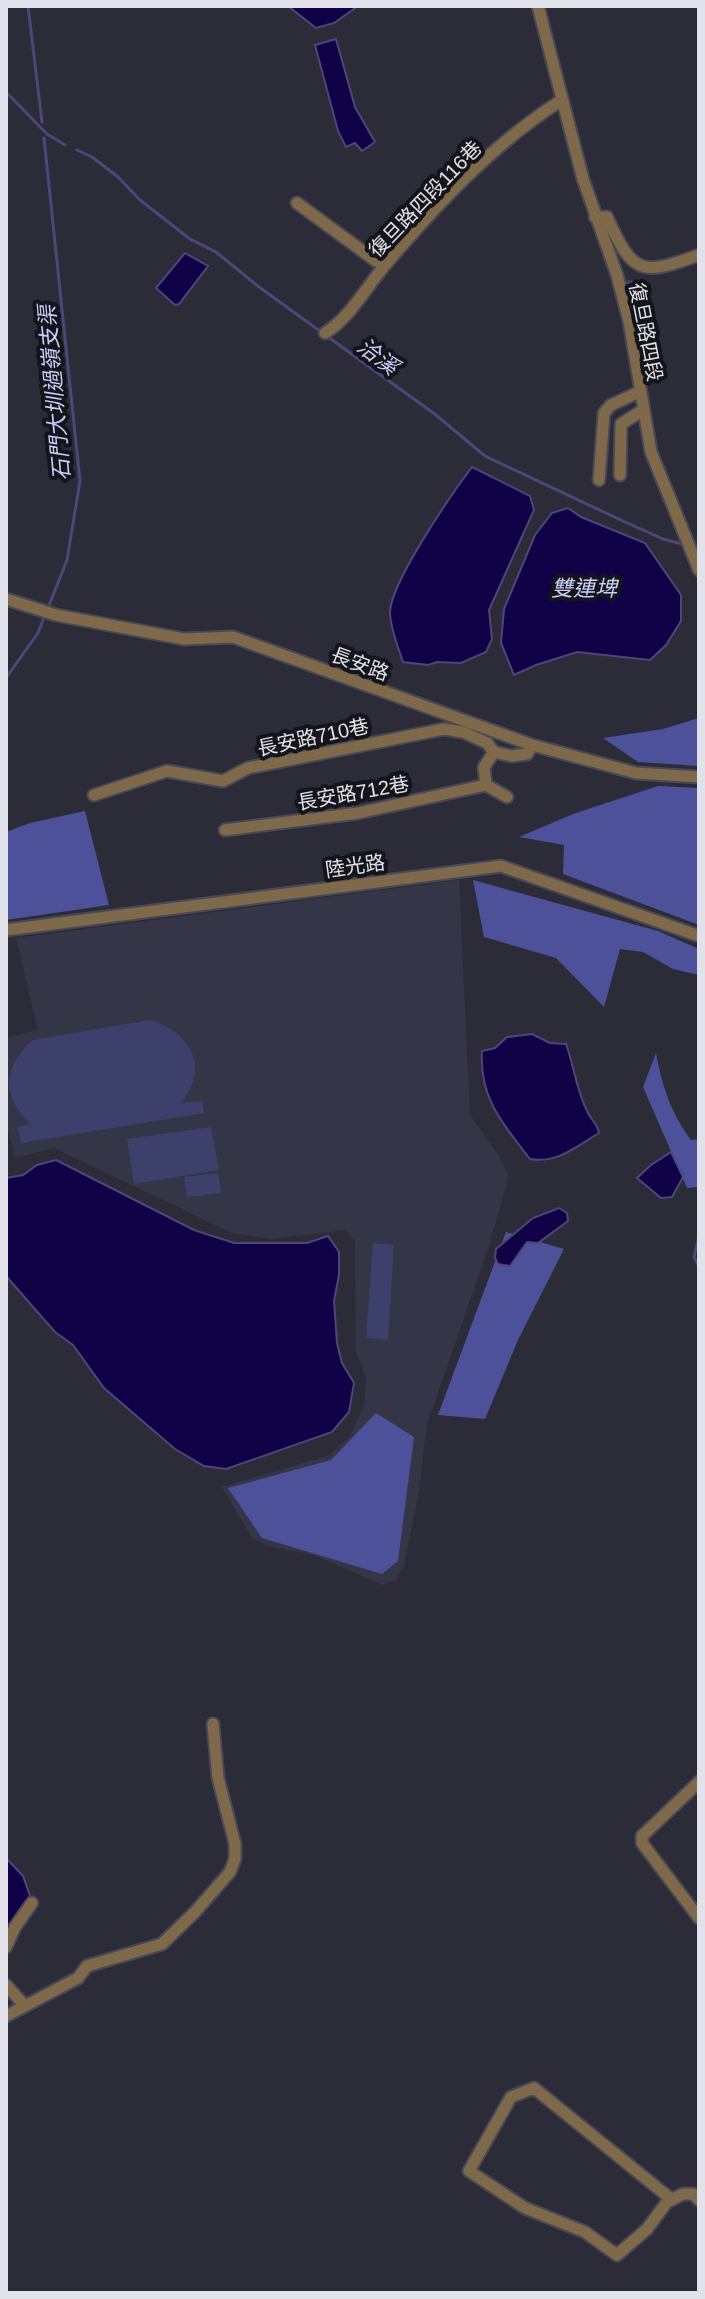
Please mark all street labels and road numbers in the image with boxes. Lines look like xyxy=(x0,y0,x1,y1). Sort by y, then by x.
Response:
street label: 復旦路四段116巷 xyxy=(364,137,486,261)
street label: 復旦路四段 xyxy=(626,281,666,383)
street label: 長安路 xyxy=(328,643,392,685)
street label: 長安路710巷 xyxy=(255,714,371,760)
street label: 長安路712巷 xyxy=(295,772,411,814)
street label: 陸光路 xyxy=(324,851,386,881)

